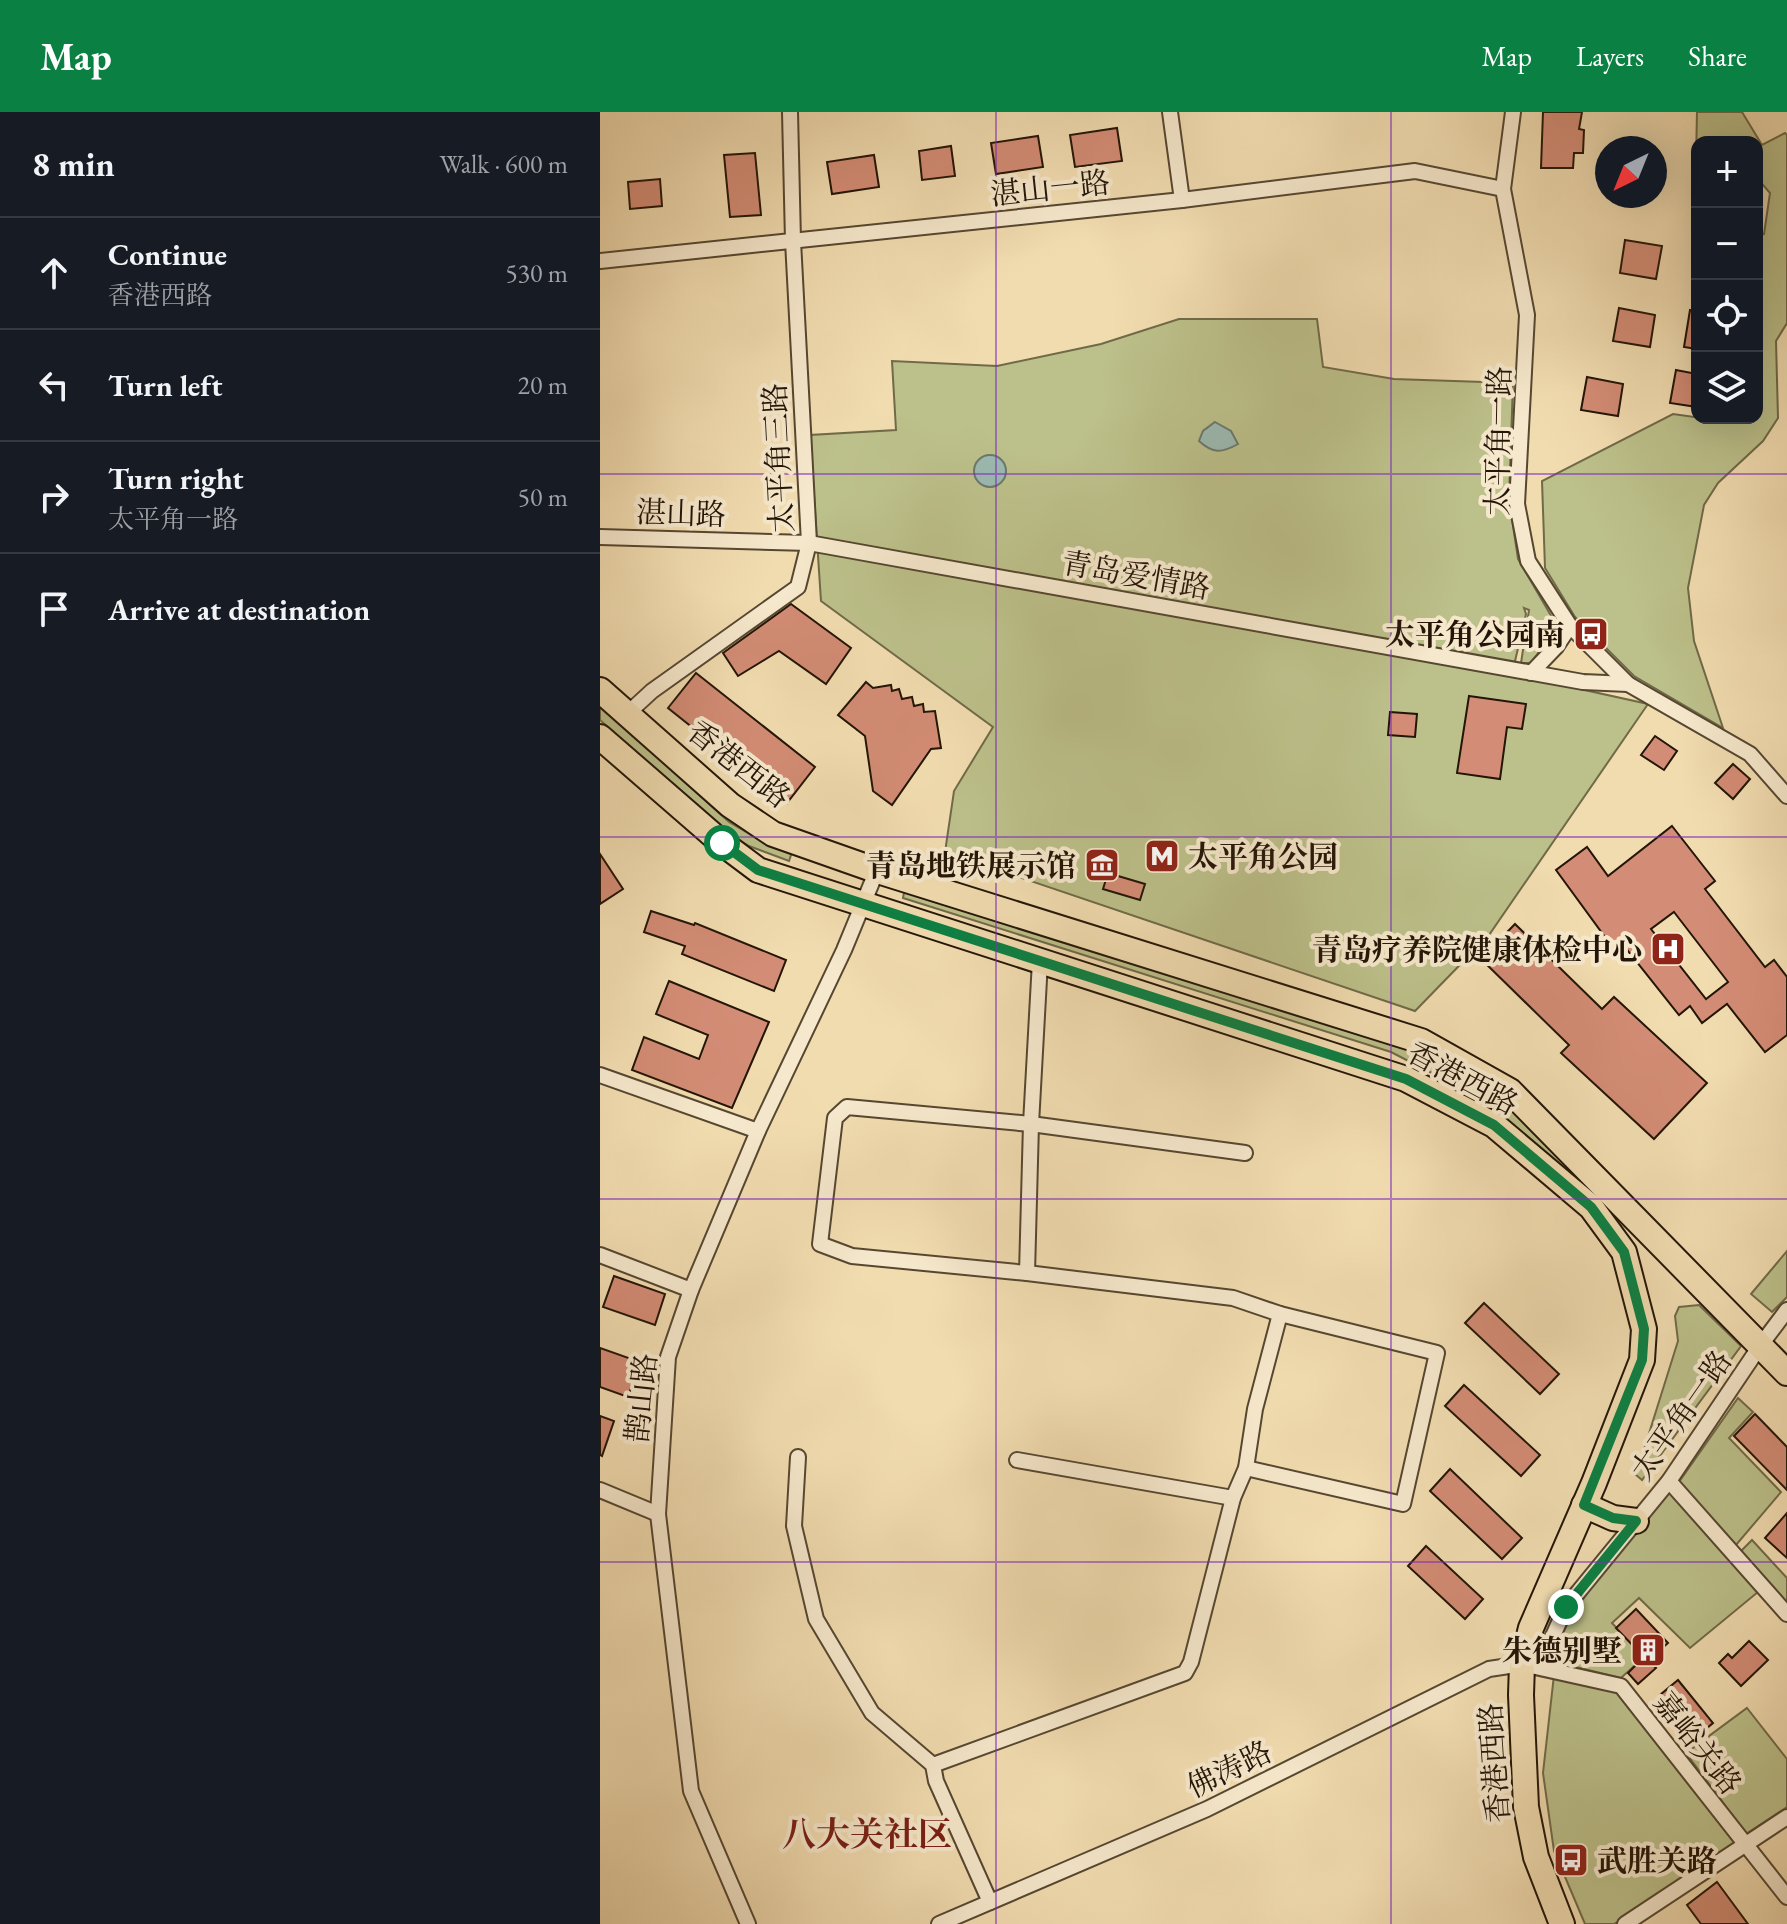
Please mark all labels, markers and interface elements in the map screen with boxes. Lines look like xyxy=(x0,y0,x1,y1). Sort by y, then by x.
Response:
text: Map xyxy=(40,32,112,81)
text: Map xyxy=(1482,38,1532,74)
text: Layers xyxy=(1576,38,1644,74)
text: Share xyxy=(1688,38,1747,74)
north arrow xyxy=(1595,136,1667,208)
map controls xyxy=(1691,136,1763,424)
button: + xyxy=(1691,136,1763,208)
text: 8 min xyxy=(32,142,115,186)
text: Walk · 600 m xyxy=(440,147,568,181)
street label: 湛山一路 xyxy=(988,162,1112,214)
button: − xyxy=(1691,208,1763,280)
text: Continue xyxy=(108,235,227,274)
icon: ahead xyxy=(32,251,76,295)
text: 530 m xyxy=(505,256,568,290)
text: 香港西路 xyxy=(108,278,212,312)
button: locate xyxy=(1691,280,1763,352)
button: layers xyxy=(1691,352,1763,424)
icon: left xyxy=(32,363,76,407)
text: Turn left xyxy=(108,366,222,405)
street label: 太平角一路 xyxy=(1477,366,1519,516)
text: 20 m xyxy=(518,368,568,402)
street label: 太平角三路 xyxy=(755,382,801,534)
text: Turn right xyxy=(108,459,244,498)
icon: right xyxy=(32,475,76,519)
text: 50 m xyxy=(518,480,568,514)
street label: 湛山路 xyxy=(635,492,727,534)
text: 太平角一路 xyxy=(108,502,238,536)
street label: 青岛爱情路 xyxy=(1059,543,1213,607)
icon: arrive xyxy=(32,587,76,631)
text: Arrive at destination xyxy=(108,590,370,629)
place label: 太平角公园南 xyxy=(1385,615,1565,654)
bus stop icon: 太平角公园南 xyxy=(1572,615,1610,653)
street label: 香港西路 xyxy=(680,712,798,816)
route start xyxy=(704,825,740,861)
metro station icon: 太平角公园 xyxy=(1143,837,1181,875)
place label: 太平角公园 xyxy=(1188,837,1338,876)
place label: 青岛地铁展示馆 xyxy=(866,846,1076,885)
museum icon: 青岛地铁展示馆 xyxy=(1083,846,1121,884)
place label: 青岛疗养院健康体检中心 xyxy=(1312,930,1642,969)
hospital icon: 青岛疗养院健康体检中心 xyxy=(1649,930,1687,968)
street label: 香港西路 xyxy=(1401,1033,1525,1123)
street label: 太平角一路 xyxy=(1622,1342,1740,1488)
street label: 鹊山路 xyxy=(617,1351,665,1445)
route end xyxy=(1548,1589,1584,1625)
place label: 朱德别墅 xyxy=(1502,1631,1622,1670)
building icon: 朱德别墅 xyxy=(1629,1631,1667,1669)
street label: 嘉峪关路 xyxy=(1646,1684,1750,1802)
street label: 香港西路 xyxy=(1470,1702,1518,1824)
street label: 佛涛路 xyxy=(1180,1732,1278,1806)
district label: 八大关社区 xyxy=(782,1812,952,1856)
bus stop icon: 武胜关路 xyxy=(1552,1841,1590,1879)
place label: 武胜关路 xyxy=(1597,1841,1717,1880)

